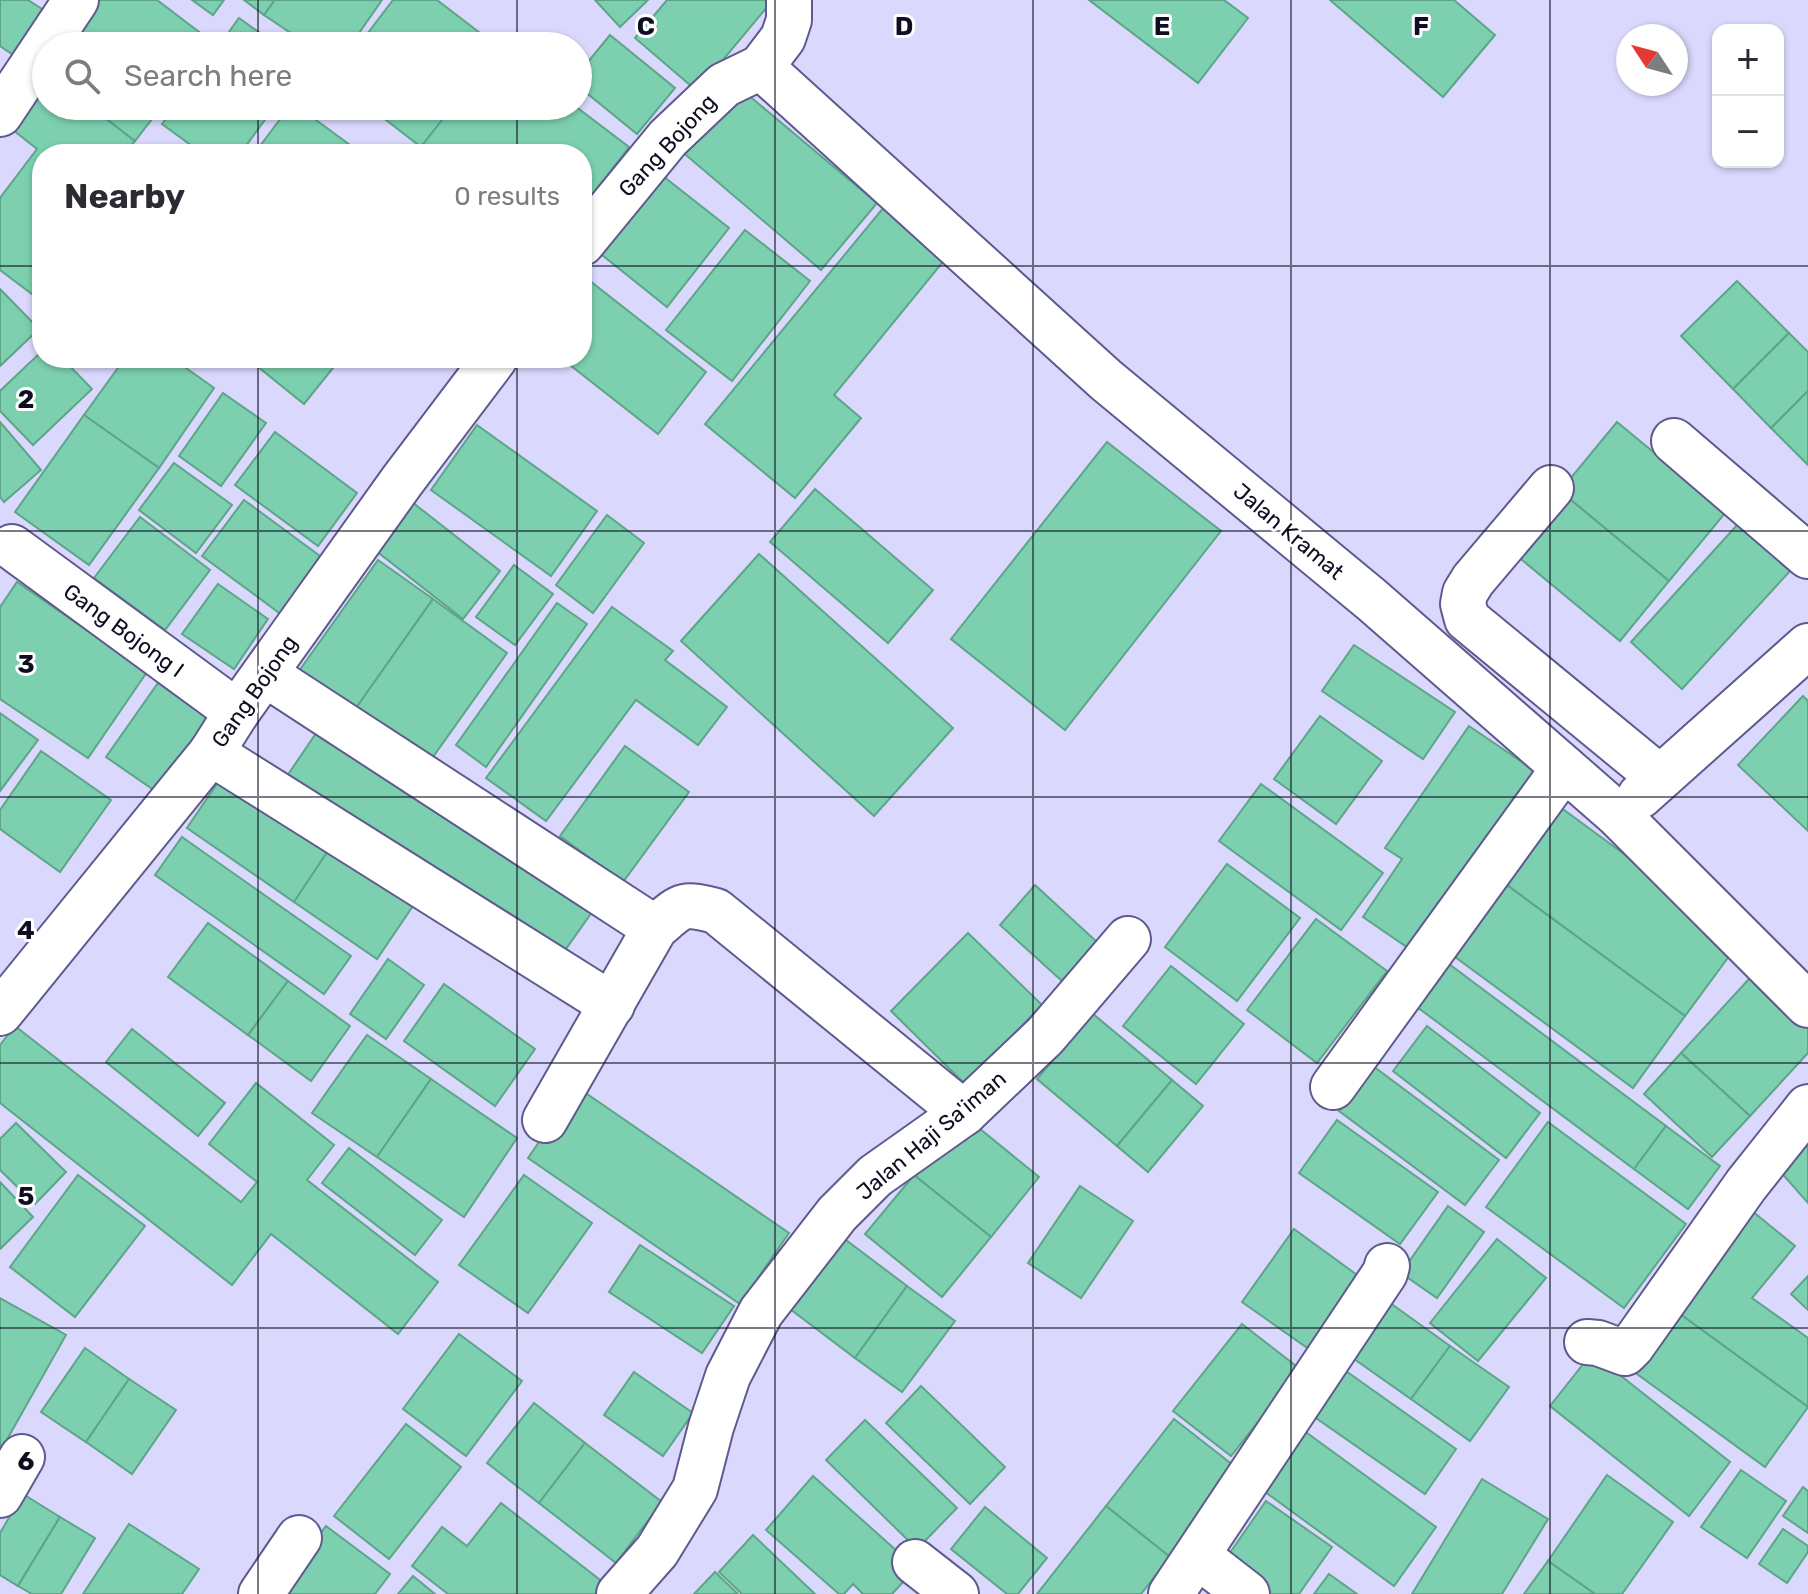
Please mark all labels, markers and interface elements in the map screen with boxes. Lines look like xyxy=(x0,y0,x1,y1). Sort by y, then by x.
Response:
text: C xyxy=(637,11,655,42)
text: D xyxy=(895,11,913,42)
text: E xyxy=(1154,11,1170,42)
text: F xyxy=(1413,11,1429,42)
north arrow xyxy=(1616,24,1688,96)
map controls xyxy=(1712,24,1784,168)
button: + xyxy=(1712,24,1784,96)
search box xyxy=(32,32,592,120)
icon: search xyxy=(60,54,104,98)
text: Search here xyxy=(124,58,292,94)
street label: Gang Bojong xyxy=(613,88,722,202)
button: − xyxy=(1712,96,1784,168)
text: Nearby xyxy=(64,176,185,217)
text: 0 results xyxy=(454,181,560,212)
text: 2 xyxy=(18,384,34,415)
street label: Jalan Kramat xyxy=(1228,477,1350,586)
street label: Gang Bojong I xyxy=(58,578,189,683)
street label: Gang Bojong xyxy=(206,630,303,753)
text: 3 xyxy=(17,649,35,680)
text: 4 xyxy=(17,915,35,946)
street label: Jalan Haji Sa'iman xyxy=(851,1065,1012,1206)
text: 5 xyxy=(18,1181,34,1212)
text: 6 xyxy=(18,1446,35,1477)

